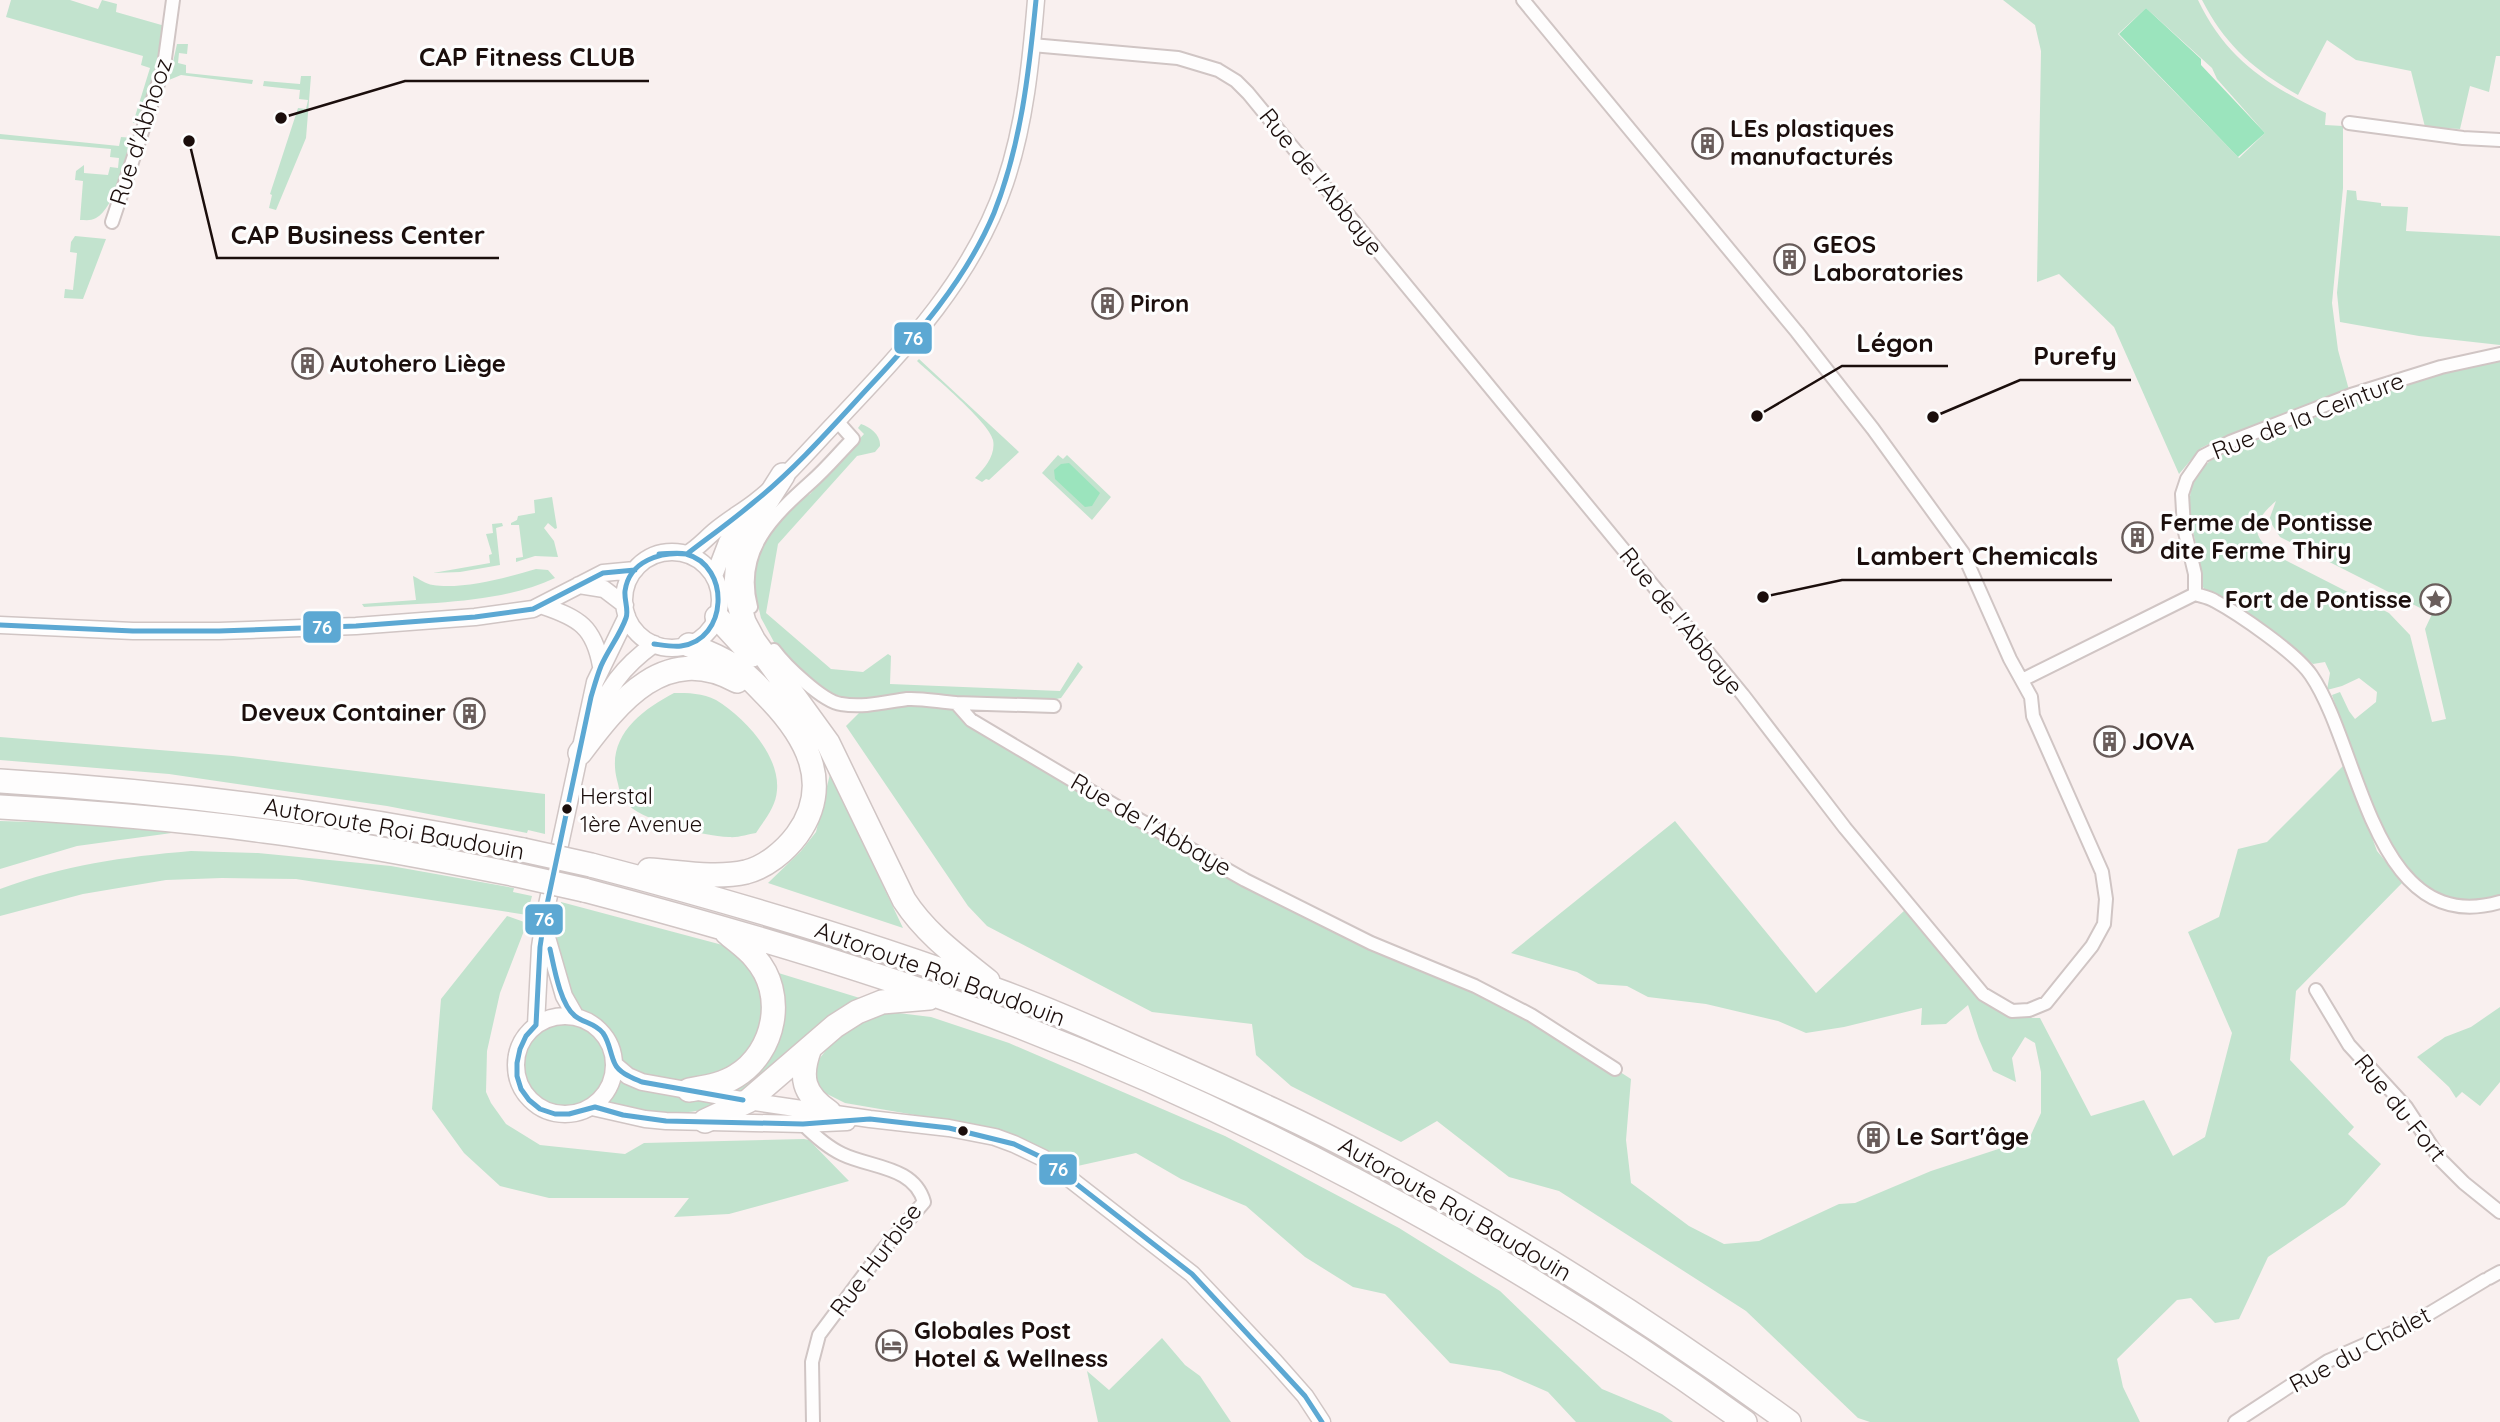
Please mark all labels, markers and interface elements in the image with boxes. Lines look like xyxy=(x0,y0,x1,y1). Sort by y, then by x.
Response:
callout: CAP Fitness CLUB xyxy=(405,34,649,81)
text: CAP Fitness CLUB xyxy=(419,40,635,73)
street label: Rue d'Abhooz xyxy=(102,54,178,209)
street label: Rue de l'Abbaye xyxy=(1253,102,1390,261)
place label: LEs plastiques manufacturés xyxy=(1730,113,1894,171)
building icon: LEs plastiques manufacturés xyxy=(1690,126,1724,160)
callout: CAP Business Center xyxy=(217,211,499,258)
text: CAP Business Center xyxy=(231,218,485,251)
place label: GEOS Laboratories xyxy=(1813,229,1963,287)
building icon: GEOS Laboratories xyxy=(1773,242,1807,276)
building icon: Piron xyxy=(1090,287,1124,321)
place label: Piron xyxy=(1130,288,1189,318)
callout: Légon xyxy=(1842,319,1948,366)
line badge: 76 xyxy=(893,321,933,355)
text: 76 xyxy=(903,326,923,350)
text: Légon xyxy=(1856,326,1934,359)
callout: Purefy xyxy=(2020,333,2131,380)
text: Purefy xyxy=(2033,339,2117,372)
building icon: Autohero Liège xyxy=(290,347,324,381)
place label: Autohero Liège xyxy=(330,348,506,378)
street label: Rue de la Ceinture xyxy=(2207,365,2408,465)
place label: Ferme de Pontisse dite Ferme Thiry xyxy=(2160,507,2373,565)
building icon: Ferme de Pontisse dite Ferme Thiry xyxy=(2120,520,2154,554)
callout: Lambert Chemicals xyxy=(1842,533,2112,580)
text: Lambert Chemicals xyxy=(1856,539,2098,572)
street label: Rue de l'Abbaye xyxy=(1613,541,1750,700)
place icon: Fort de Pontisse xyxy=(2418,583,2452,617)
place label: Fort de Pontisse xyxy=(2225,584,2412,614)
line badge: 76 xyxy=(302,610,342,644)
text: 76 xyxy=(312,615,332,639)
building icon: Deveux Container xyxy=(452,696,486,730)
place label: Deveux Container xyxy=(241,697,446,727)
building icon: JOVA xyxy=(2092,725,2126,759)
place label: JOVA xyxy=(2132,726,2195,756)
street label: Rue de l'Abbaye xyxy=(1066,766,1237,882)
place label: Herstal 1ère Avenue xyxy=(580,782,702,838)
street label: Autoroute Roi Baudouin xyxy=(262,790,527,866)
marker: Herstal 1ère Avenue xyxy=(560,802,574,816)
line badge: 76 xyxy=(524,903,564,936)
text: 76 xyxy=(534,907,554,931)
street label: Autoroute Roi Baudouin xyxy=(811,914,1069,1032)
street label: Rue du Fort xyxy=(2348,1047,2453,1167)
building icon: Le Sart'âge xyxy=(1856,1120,1890,1154)
place label: Le Sart'âge xyxy=(1896,1121,2029,1151)
unlabelled marker xyxy=(956,1124,970,1138)
street label: Autoroute Roi Baudouin xyxy=(1334,1129,1577,1287)
line badge: 76 xyxy=(1038,1153,1078,1186)
text: 76 xyxy=(1048,1157,1068,1181)
street label: Rue Hurbise xyxy=(823,1197,928,1322)
street label: Rue du Châlet xyxy=(2284,1299,2435,1399)
place label: Globales Post Hotel & Wellness xyxy=(914,1315,1108,1373)
hotel icon: Globales Post Hotel & Wellness xyxy=(874,1328,908,1362)

